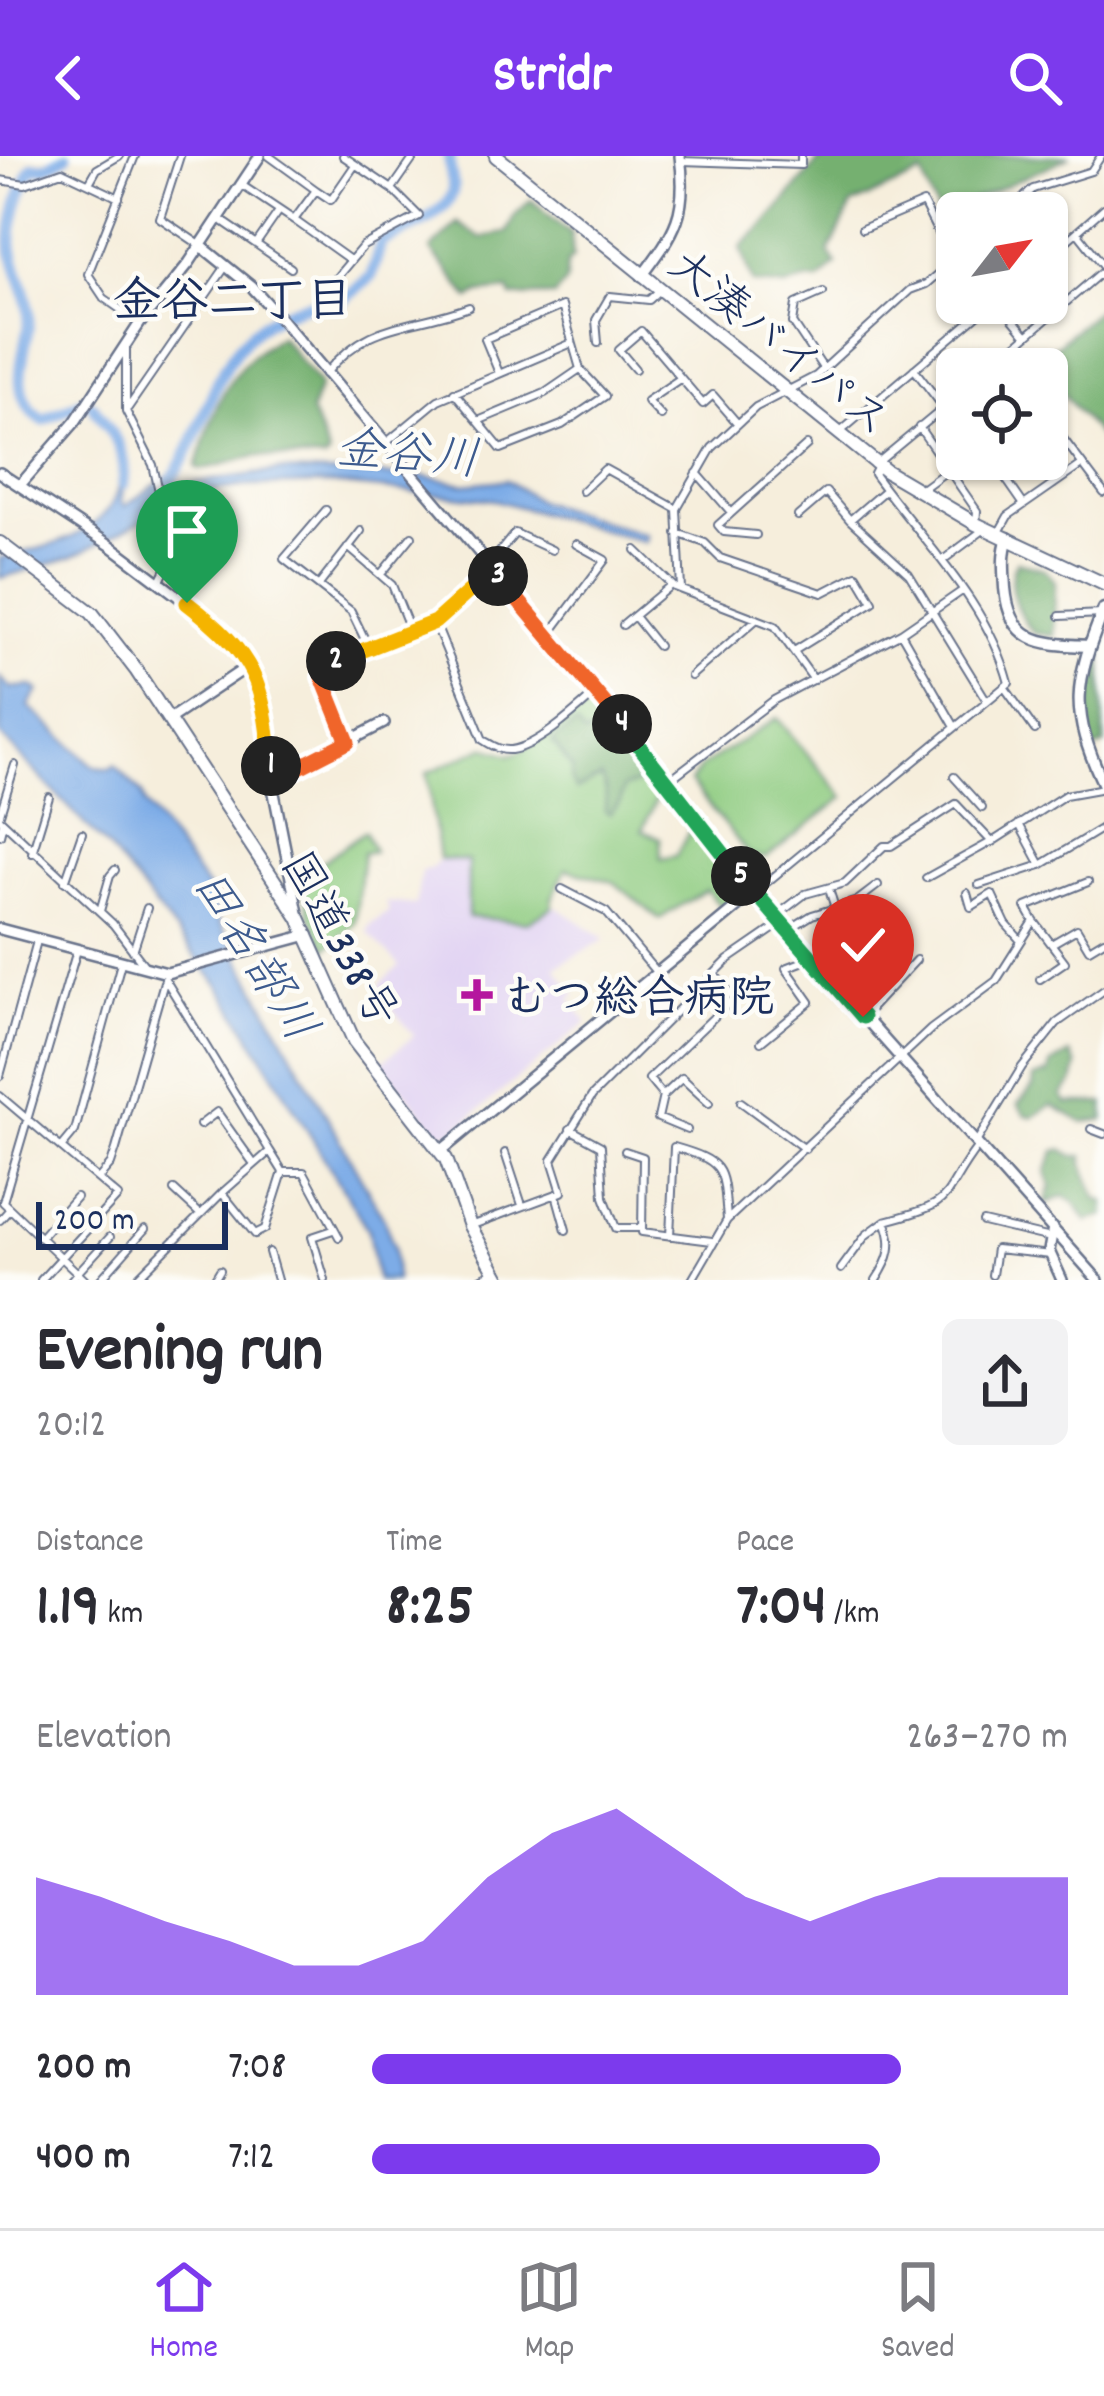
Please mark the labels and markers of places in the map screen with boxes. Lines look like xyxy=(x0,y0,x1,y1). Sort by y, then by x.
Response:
pin xyxy=(136,480,238,603)
pin: 3 xyxy=(468,546,528,606)
pin: 2 xyxy=(306,631,366,691)
pin: 4 xyxy=(592,694,652,754)
pin: 1 xyxy=(241,736,301,796)
pin: 5 xyxy=(711,846,771,906)
pin xyxy=(812,894,914,1017)
place label: むつ総合病院 xyxy=(504,970,774,1034)
marker: むつ総合病院 xyxy=(461,979,493,1011)

